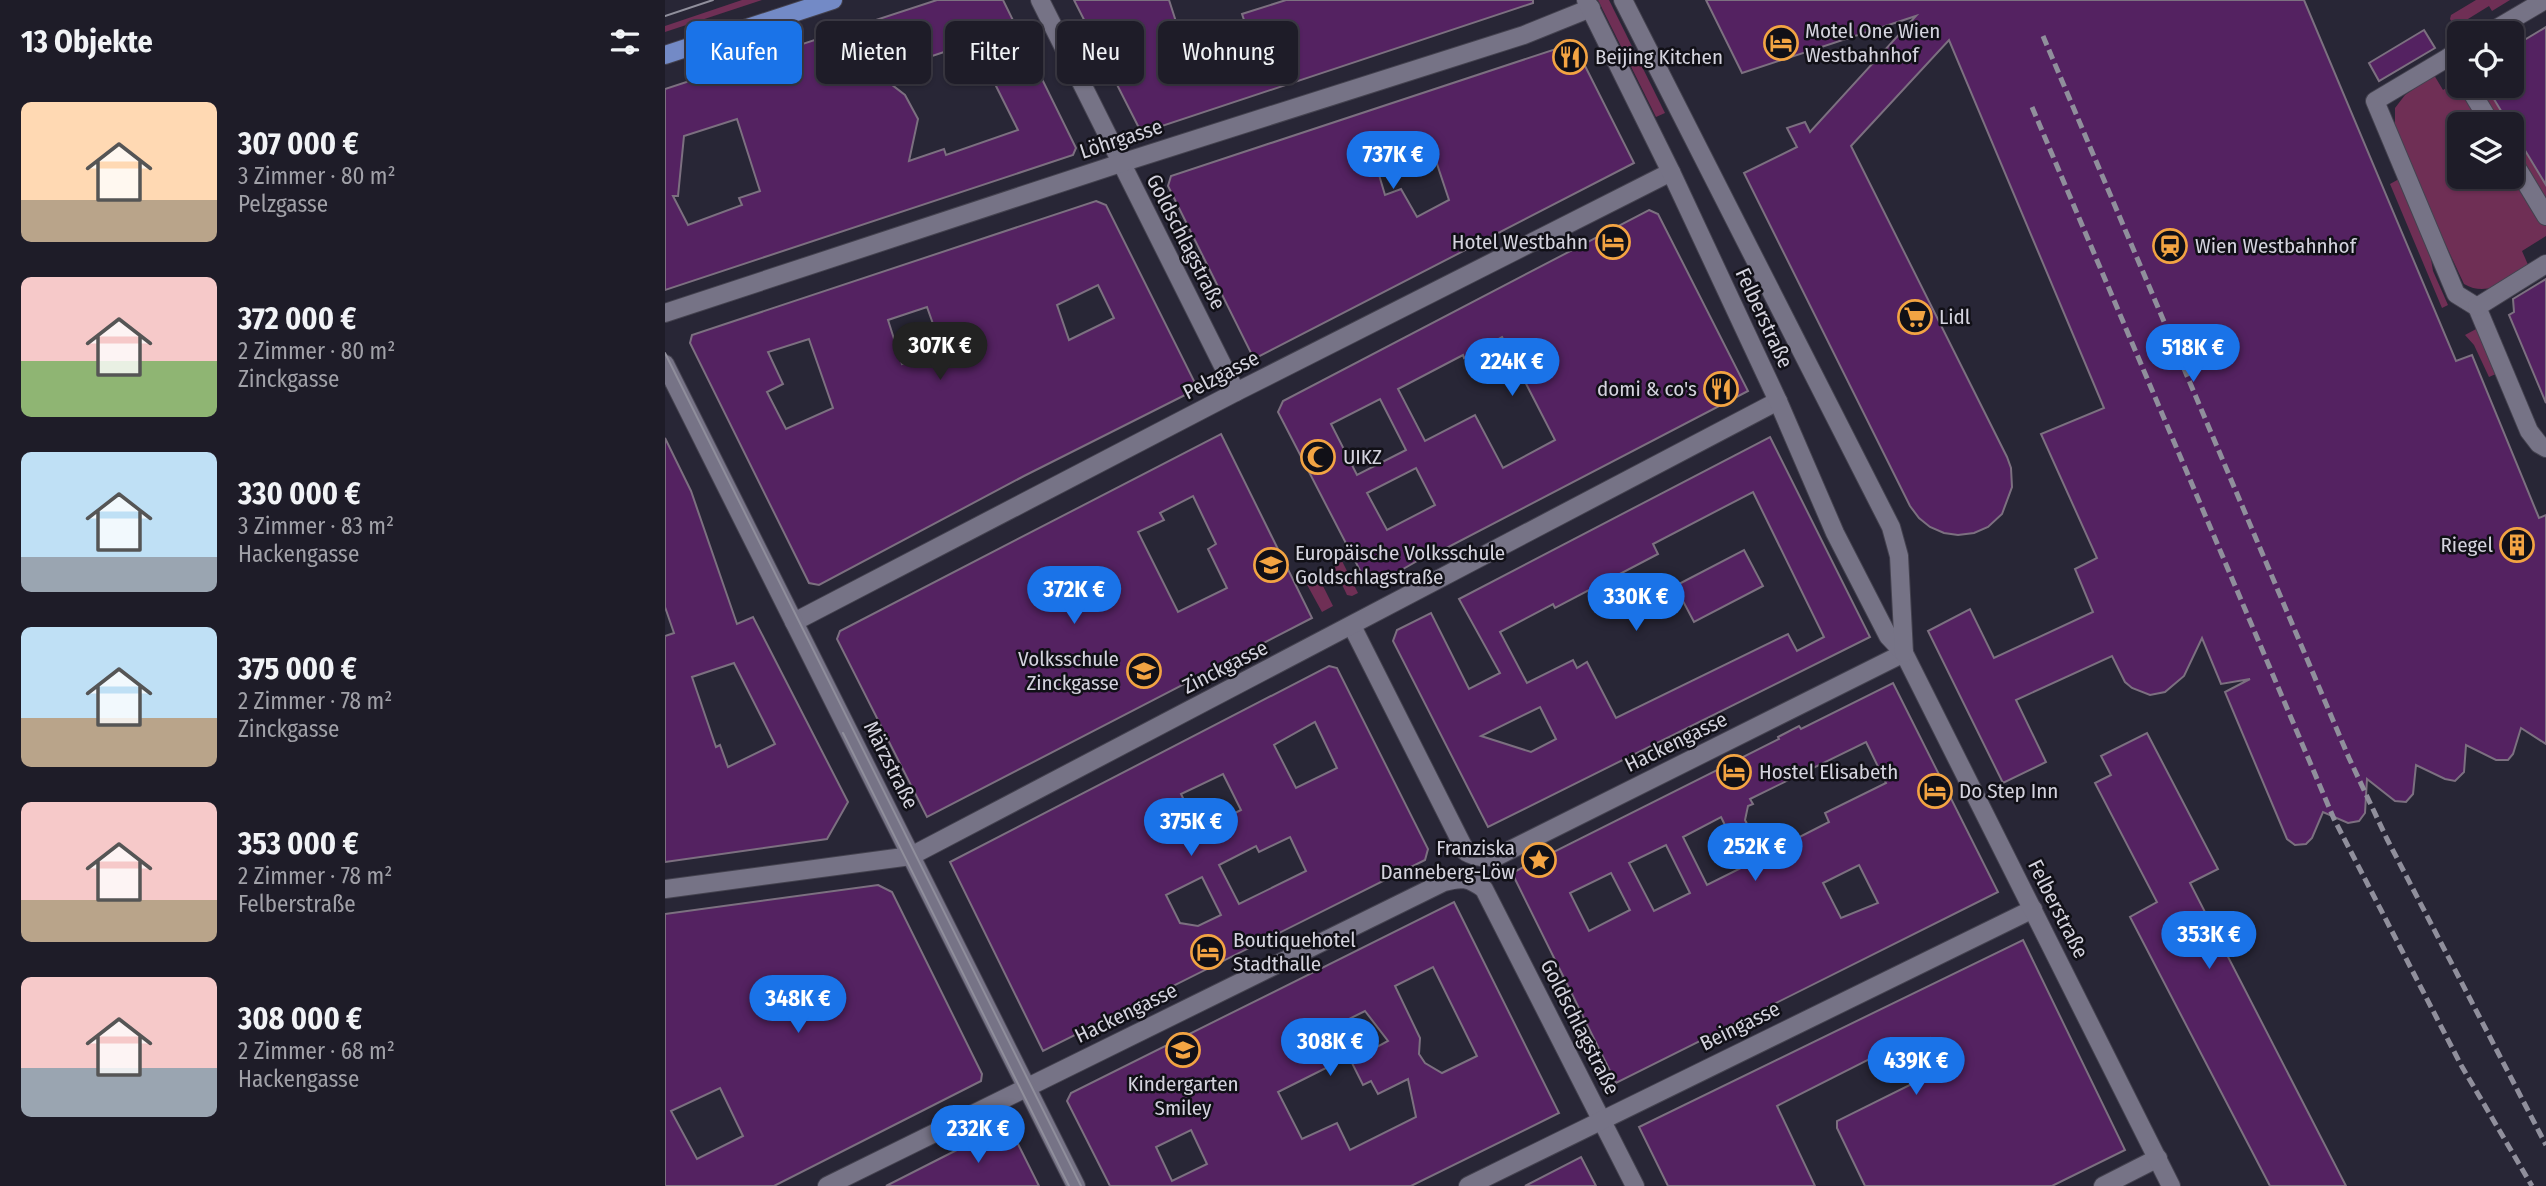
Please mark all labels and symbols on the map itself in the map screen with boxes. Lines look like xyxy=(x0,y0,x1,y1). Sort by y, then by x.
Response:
place label: Motel One Wien Westbahnhof xyxy=(1805,18,1940,68)
hotel icon: Motel One Wien Westbahnhof xyxy=(1762,24,1800,62)
restaurant icon: Beijing Kitchen xyxy=(1551,38,1589,76)
place label: Beijing Kitchen xyxy=(1595,44,1723,70)
street label: Löhrgasse xyxy=(1076,113,1166,165)
pin: 737K € xyxy=(1336,132,1450,191)
street label: Goldschlagstraße xyxy=(1141,170,1231,314)
hotel icon: Hotel Westbahn xyxy=(1594,223,1632,261)
station icon: Wien Westbahnhof xyxy=(2151,227,2189,265)
place label: Hotel Westbahn xyxy=(1452,229,1588,255)
place label: Wien Westbahnhof xyxy=(2195,233,2358,259)
street label: Felberstraße xyxy=(1730,264,1798,372)
supermarket icon: Lidl xyxy=(1896,298,1934,336)
place label: Lidl xyxy=(1939,304,1971,330)
pin: 307K € xyxy=(883,322,997,382)
pin: 518K € xyxy=(2136,324,2250,384)
pin: 224K € xyxy=(1455,338,1569,398)
street label: Pelzgasse xyxy=(1178,345,1264,405)
restaurant icon: domi & co's xyxy=(1702,370,1740,408)
place label: domi & co's xyxy=(1597,376,1697,402)
mosque icon: UIKZ xyxy=(1299,438,1337,476)
place label: UIKZ xyxy=(1343,444,1382,470)
building icon: Riegel xyxy=(2498,526,2536,564)
place label: Riegel xyxy=(2440,532,2493,558)
place label: Europäische Volksschule Goldschlagstraße xyxy=(1295,540,1505,590)
school or university icon: Europäische Volksschule Goldschlagstraße xyxy=(1252,546,1290,584)
pin: 372K € xyxy=(1017,566,1131,626)
pin: 330K € xyxy=(1579,574,1693,633)
street label: Zinckgasse xyxy=(1178,634,1272,700)
place label: Volksschule Zinckgasse xyxy=(1018,646,1119,696)
school or university icon: Volksschule Zinckgasse xyxy=(1125,652,1163,690)
street label: Hackengasse xyxy=(1621,706,1731,778)
street label: Märzstraße xyxy=(858,717,924,813)
hotel icon: Hostel Elisabeth xyxy=(1715,753,1753,791)
place label: Hostel Elisabeth xyxy=(1759,759,1898,785)
hotel icon: Do Step Inn xyxy=(1916,772,1954,810)
place label: Do Step Inn xyxy=(1959,778,2058,804)
pin: 375K € xyxy=(1134,798,1248,858)
pin: 252K € xyxy=(1698,824,1812,883)
place label: Franziska Danneberg-Löw xyxy=(1381,835,1515,885)
place icon: Franziska Danneberg-Löw xyxy=(1520,841,1558,879)
street label: Felberstraße xyxy=(2022,855,2094,963)
pin: 353K € xyxy=(2152,912,2266,971)
place label: Boutiquehotel Stadthalle xyxy=(1233,927,1356,977)
hotel icon: Boutiquehotel Stadthalle xyxy=(1189,933,1227,971)
street label: Goldschlagstraße xyxy=(1535,955,1625,1099)
pin: 348K € xyxy=(741,976,855,1035)
street label: Hackengasse xyxy=(1071,977,1181,1049)
street label: Beingasse xyxy=(1696,995,1784,1057)
pin: 308K € xyxy=(1273,1018,1387,1078)
school or university icon: Kindergarten Smiley xyxy=(1164,1031,1202,1069)
pin: 439K € xyxy=(1859,1038,1973,1097)
place label: Kindergarten Smiley xyxy=(1127,1071,1239,1121)
pin: 232K € xyxy=(921,1106,1035,1165)

